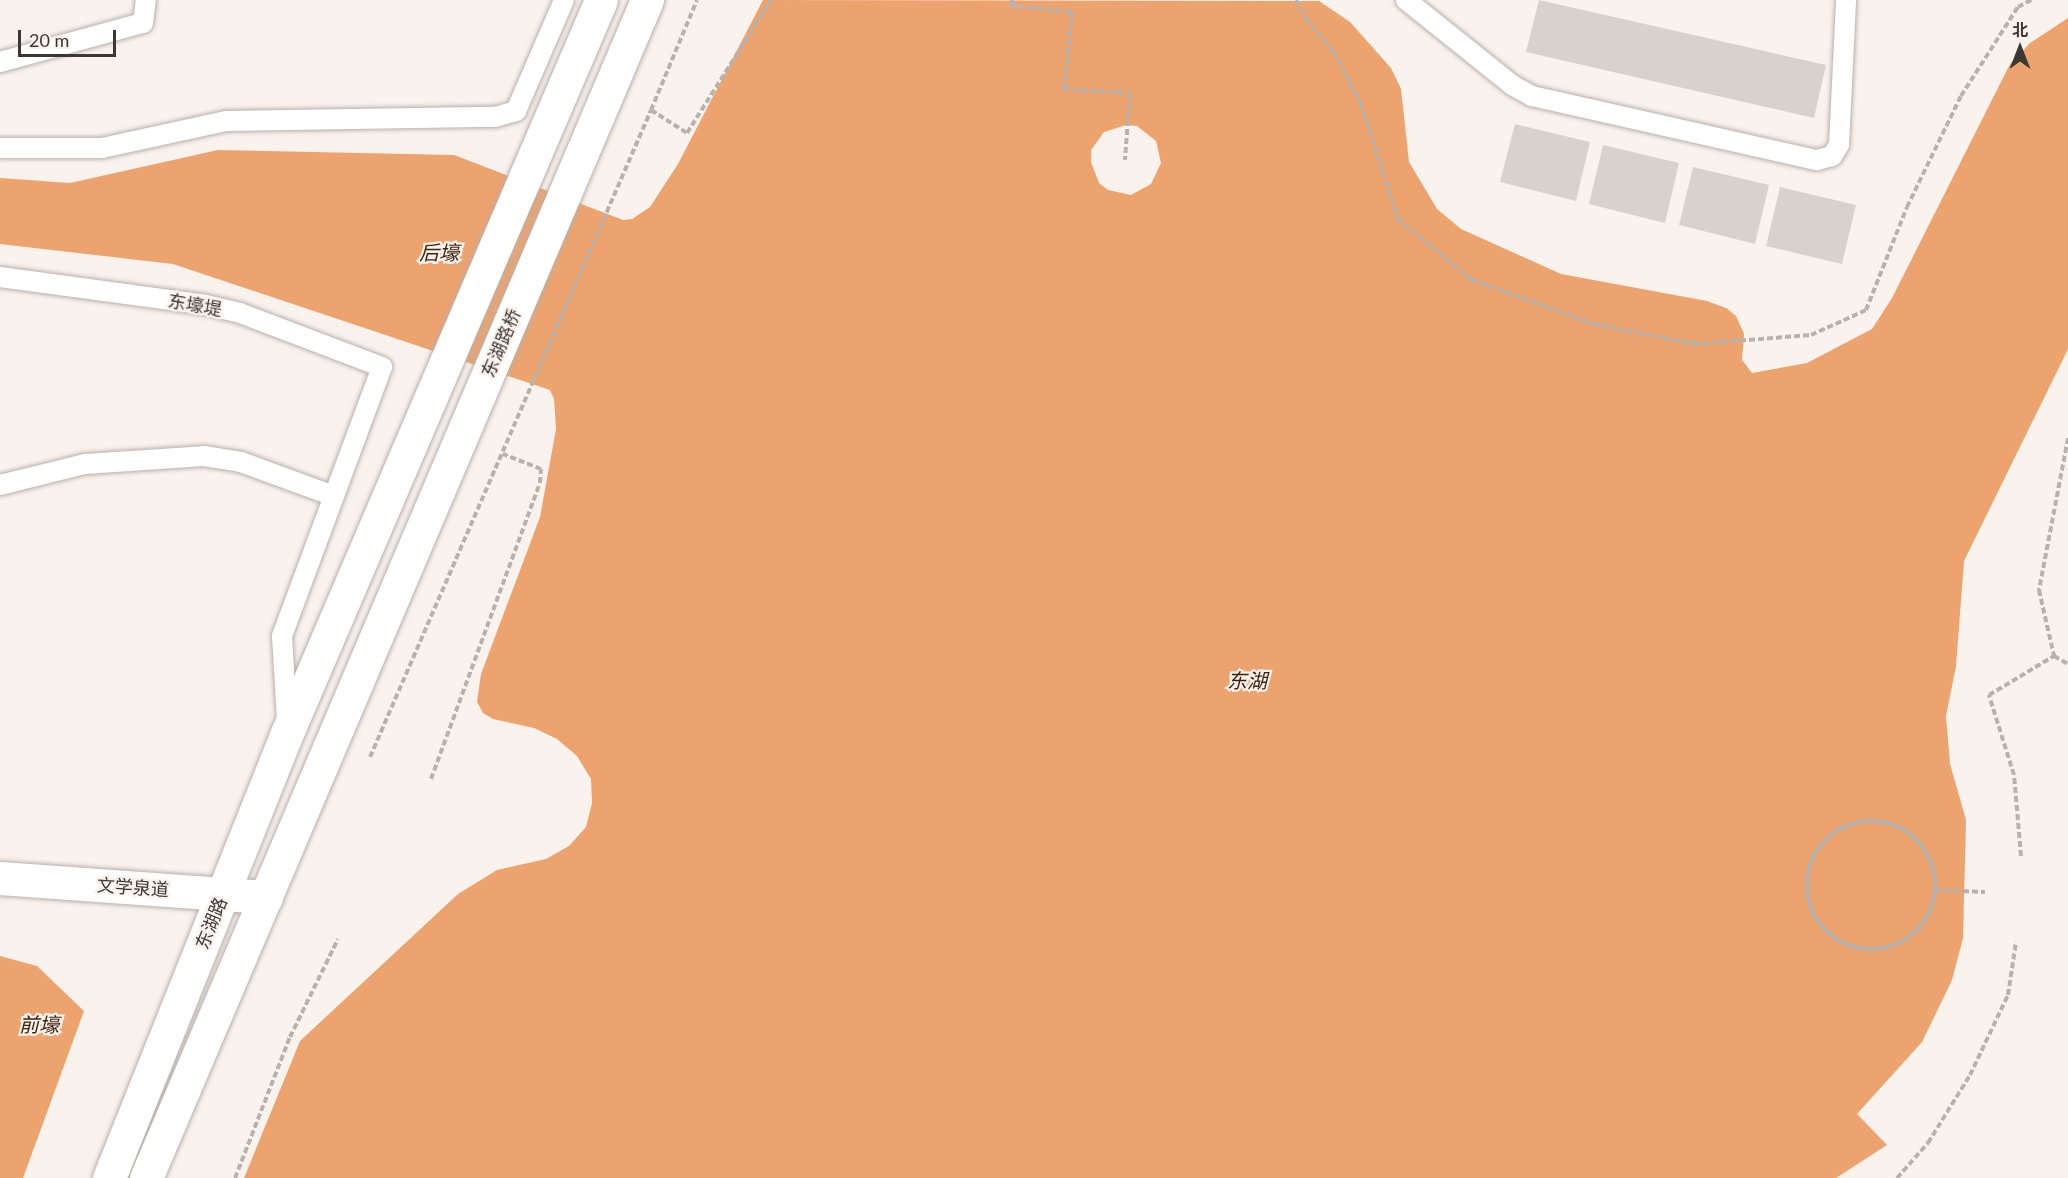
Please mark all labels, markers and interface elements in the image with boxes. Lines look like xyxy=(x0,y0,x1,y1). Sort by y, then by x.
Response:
scale bar xyxy=(21,18,118,56)
north arrow xyxy=(1990,18,2050,78)
text: 北 xyxy=(2012,20,2028,39)
text: 20 m xyxy=(29,29,69,51)
water label: 后壕 xyxy=(419,240,459,264)
street label: 东壕堤 xyxy=(167,290,223,320)
street label: 东湖路桥 xyxy=(477,306,525,380)
water label: 东湖 xyxy=(1227,668,1267,692)
street label: 文学泉道 xyxy=(96,874,170,900)
street label: 东湖路 xyxy=(191,894,231,952)
water label: 前壕 xyxy=(19,1012,59,1036)

